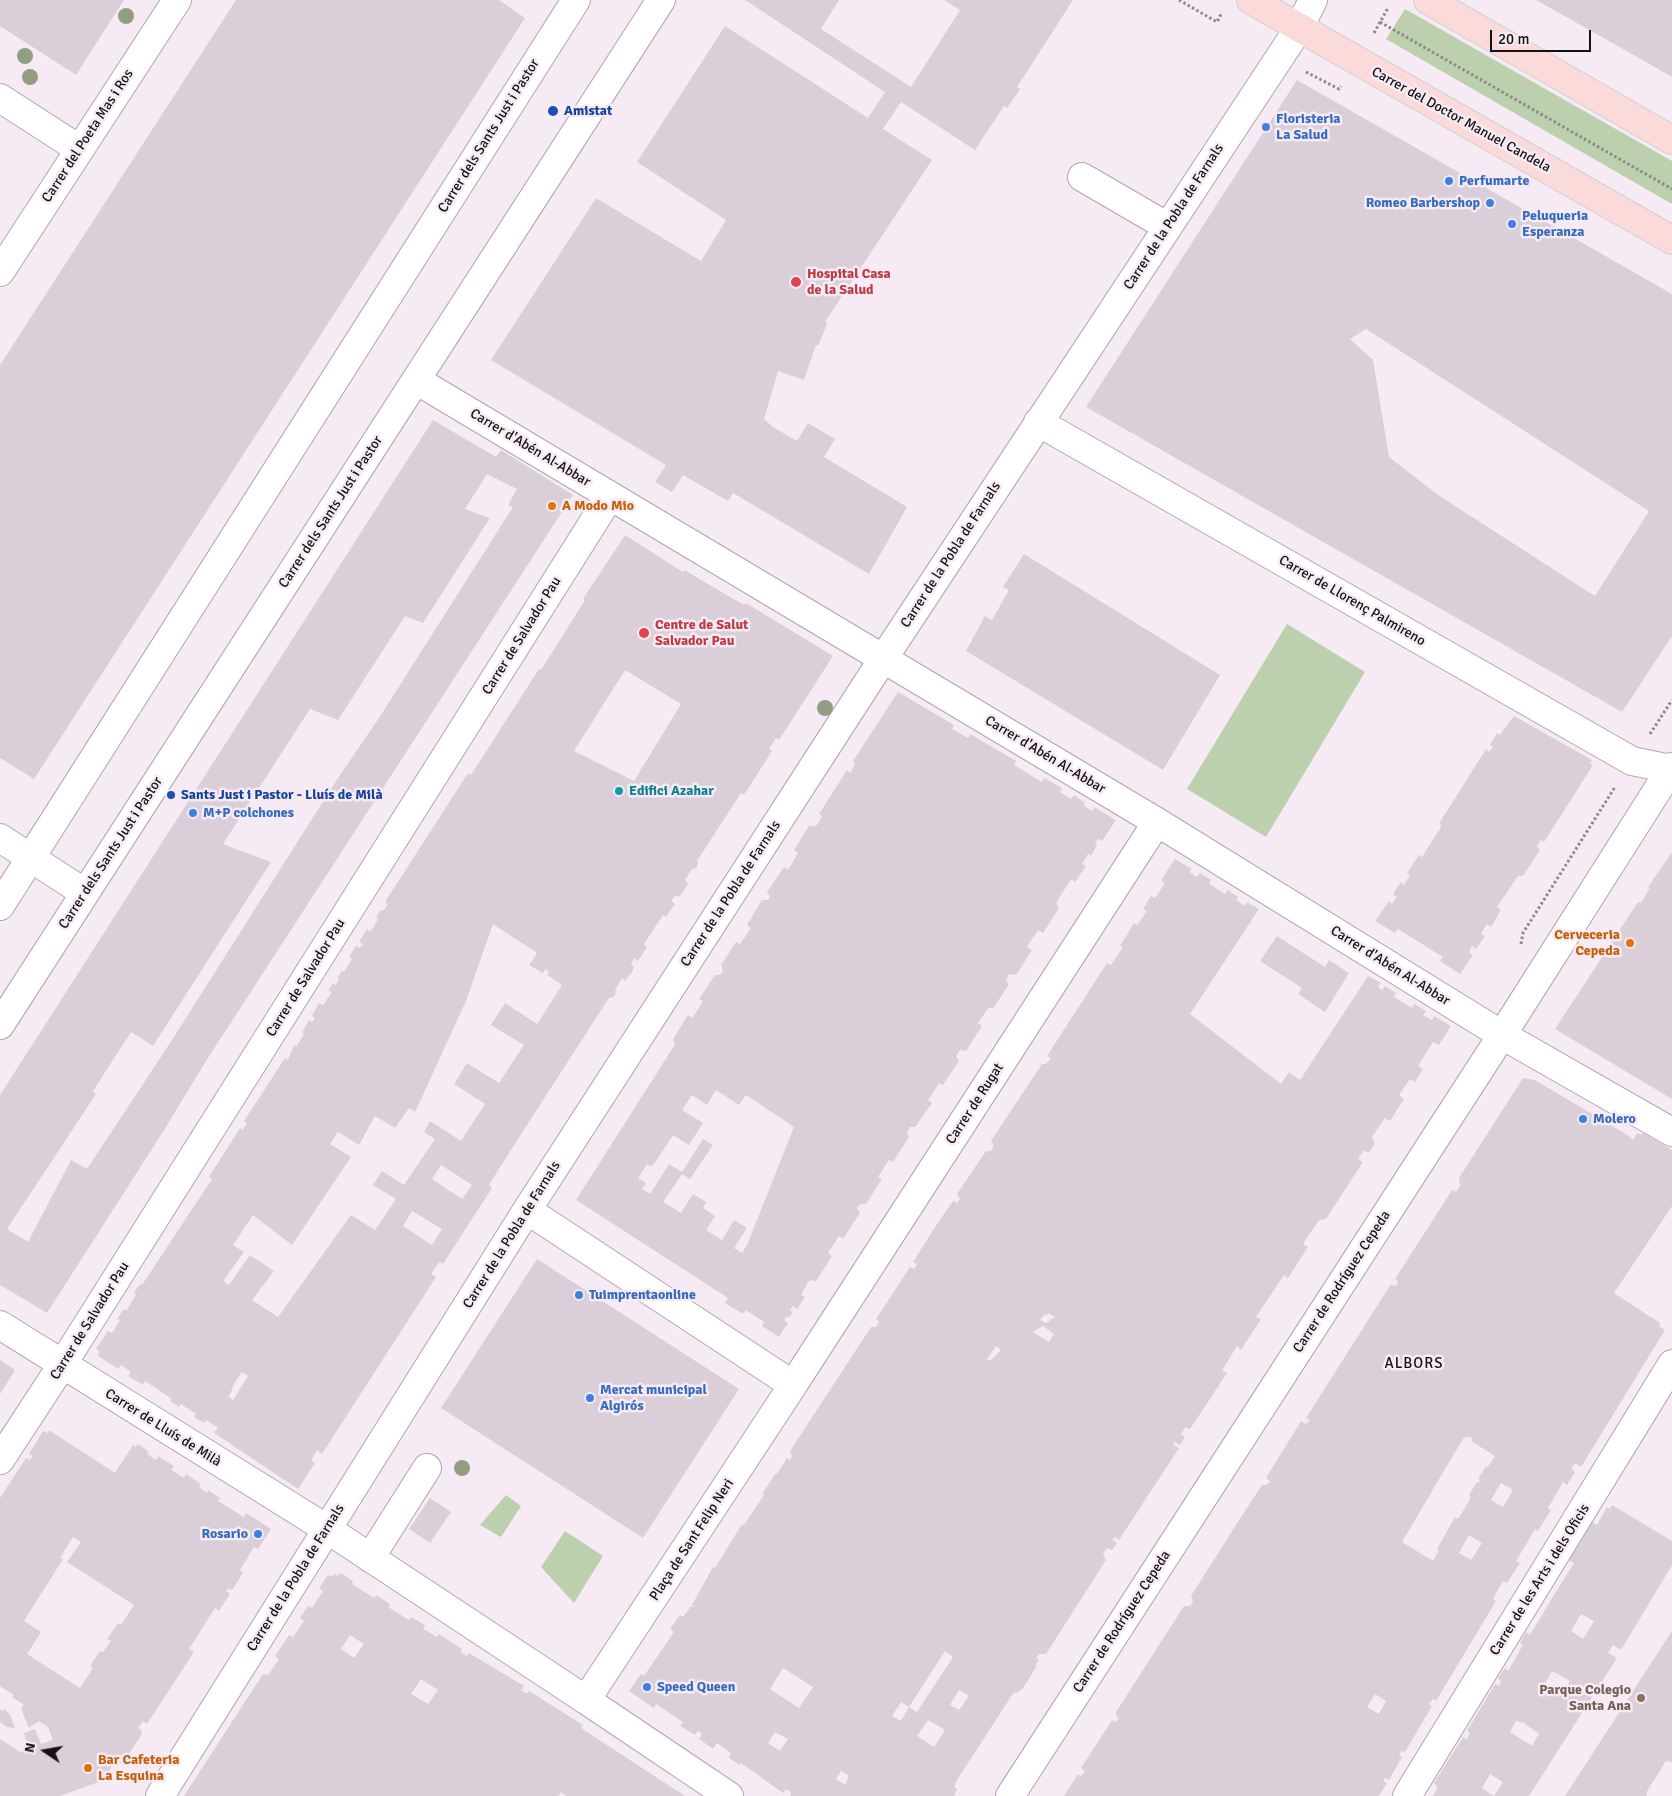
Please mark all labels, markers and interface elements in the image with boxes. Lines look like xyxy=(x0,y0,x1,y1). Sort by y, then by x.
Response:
scale bar xyxy=(1492,20,1593,52)
text: 20 m xyxy=(1498,30,1529,48)
street label: Carrer dels Sants Just i Pastor xyxy=(435,56,543,216)
street label: Carrer del Doctor Manuel Candela xyxy=(1369,64,1553,176)
street label: Carrer del Poeta Mas i Ros xyxy=(39,66,137,206)
place label: Amistat xyxy=(564,103,612,119)
marker: Amistat xyxy=(546,104,560,118)
place label: Floristeria La Salud xyxy=(1276,111,1341,144)
marker: Floristeria La Salud xyxy=(1260,121,1272,133)
street label: Carrer de la Pobla de Farnals xyxy=(1120,141,1228,293)
place label: Perfumarte xyxy=(1459,173,1529,189)
marker: Perfumarte xyxy=(1443,175,1455,187)
place label: Romeo Barbershop xyxy=(1366,195,1480,211)
marker: Romeo Barbershop xyxy=(1484,197,1496,209)
place label: Peluqueria Esperanza xyxy=(1522,208,1588,240)
marker: Peluqueria Esperanza xyxy=(1506,218,1518,230)
place label: Hospital Casa de la Salud xyxy=(807,266,891,298)
marker: Hospital Casa de la Salud xyxy=(789,275,803,289)
street label: Carrer d'Abén Al-Abbar xyxy=(467,405,593,491)
street label: Carrer dels Sants Just i Pastor xyxy=(275,433,387,591)
street label: Carrer de la Pobla de Farnals xyxy=(897,479,1005,631)
place label: A Modo Mio xyxy=(562,498,634,514)
marker: A Modo Mio xyxy=(546,500,558,512)
street label: Carrer de Llorenç Palmireno xyxy=(1276,552,1428,650)
street label: Carrer de Salvador Pau xyxy=(479,574,565,698)
place label: Centre de Salut Salvador Pau xyxy=(655,617,748,650)
marker: Centre de Salut Salvador Pau xyxy=(637,626,651,640)
street label: Carrer d'Abén Al-Abbar xyxy=(982,712,1108,798)
street label: Carrer dels Sants Just i Pastor xyxy=(55,774,167,932)
place label: Edifici Azahar xyxy=(629,783,714,799)
marker: Edifici Azahar xyxy=(613,785,625,797)
place label: Sants Just i Pastor - Lluís de Milà xyxy=(181,787,383,803)
marker: Sants Just i Pastor - Lluís de Milà xyxy=(165,789,177,801)
place label: M+P colchones xyxy=(203,805,294,821)
marker: M+P colchones xyxy=(187,807,199,819)
street label: Carrer de la Pobla de Farnals xyxy=(677,818,785,970)
street label: Carrer de Salvador Pau xyxy=(263,916,349,1040)
street label: Carrer d'Abén Al-Abbar xyxy=(1327,922,1453,1010)
place label: Cerveceria Cepeda xyxy=(1554,927,1620,960)
marker: Cerveceria Cepeda xyxy=(1624,937,1636,949)
street label: Carrer de Rugat xyxy=(943,1060,1007,1148)
place label: Molero xyxy=(1593,1111,1636,1127)
marker: Molero xyxy=(1577,1113,1589,1125)
street label: Carrer de la Pobla de Farnals xyxy=(460,1158,564,1312)
street label: Carrer de Rodríguez Cepeda xyxy=(1290,1208,1394,1356)
street label: Carrer de Salvador Pau xyxy=(47,1259,133,1383)
place label: Tuimprentaonline xyxy=(589,1287,696,1303)
marker: Tuimprentaonline xyxy=(573,1289,585,1301)
district label: ALBORS xyxy=(1384,1355,1444,1373)
place label: Mercat municipal Algirós xyxy=(600,1382,707,1414)
street label: Carrer de Lluís de Milà xyxy=(102,1385,224,1471)
marker: Mercat municipal Algirós xyxy=(584,1392,596,1404)
street label: Plaça de Sant Felip Neri xyxy=(646,1476,738,1604)
street label: Carrer de la Pobla de Farnals xyxy=(244,1501,348,1655)
street label: Carrer de les Arts i dels Oficis xyxy=(1486,1501,1594,1659)
place label: Rosario xyxy=(202,1526,248,1542)
marker: Rosario xyxy=(252,1528,264,1540)
street label: Carrer de Rodríguez Cepeda xyxy=(1070,1548,1174,1696)
place label: Speed Queen xyxy=(657,1679,735,1695)
marker: Speed Queen xyxy=(641,1681,653,1693)
place label: Parque Colegio Santa Ana xyxy=(1539,1682,1631,1714)
marker: Parque Colegio Santa Ana xyxy=(1635,1692,1647,1704)
north arrow xyxy=(20,1726,70,1776)
text: N xyxy=(21,1741,39,1754)
place label: Bar Cafeteria La Esquina xyxy=(98,1752,179,1784)
marker: Bar Cafeteria La Esquina xyxy=(82,1762,94,1774)

